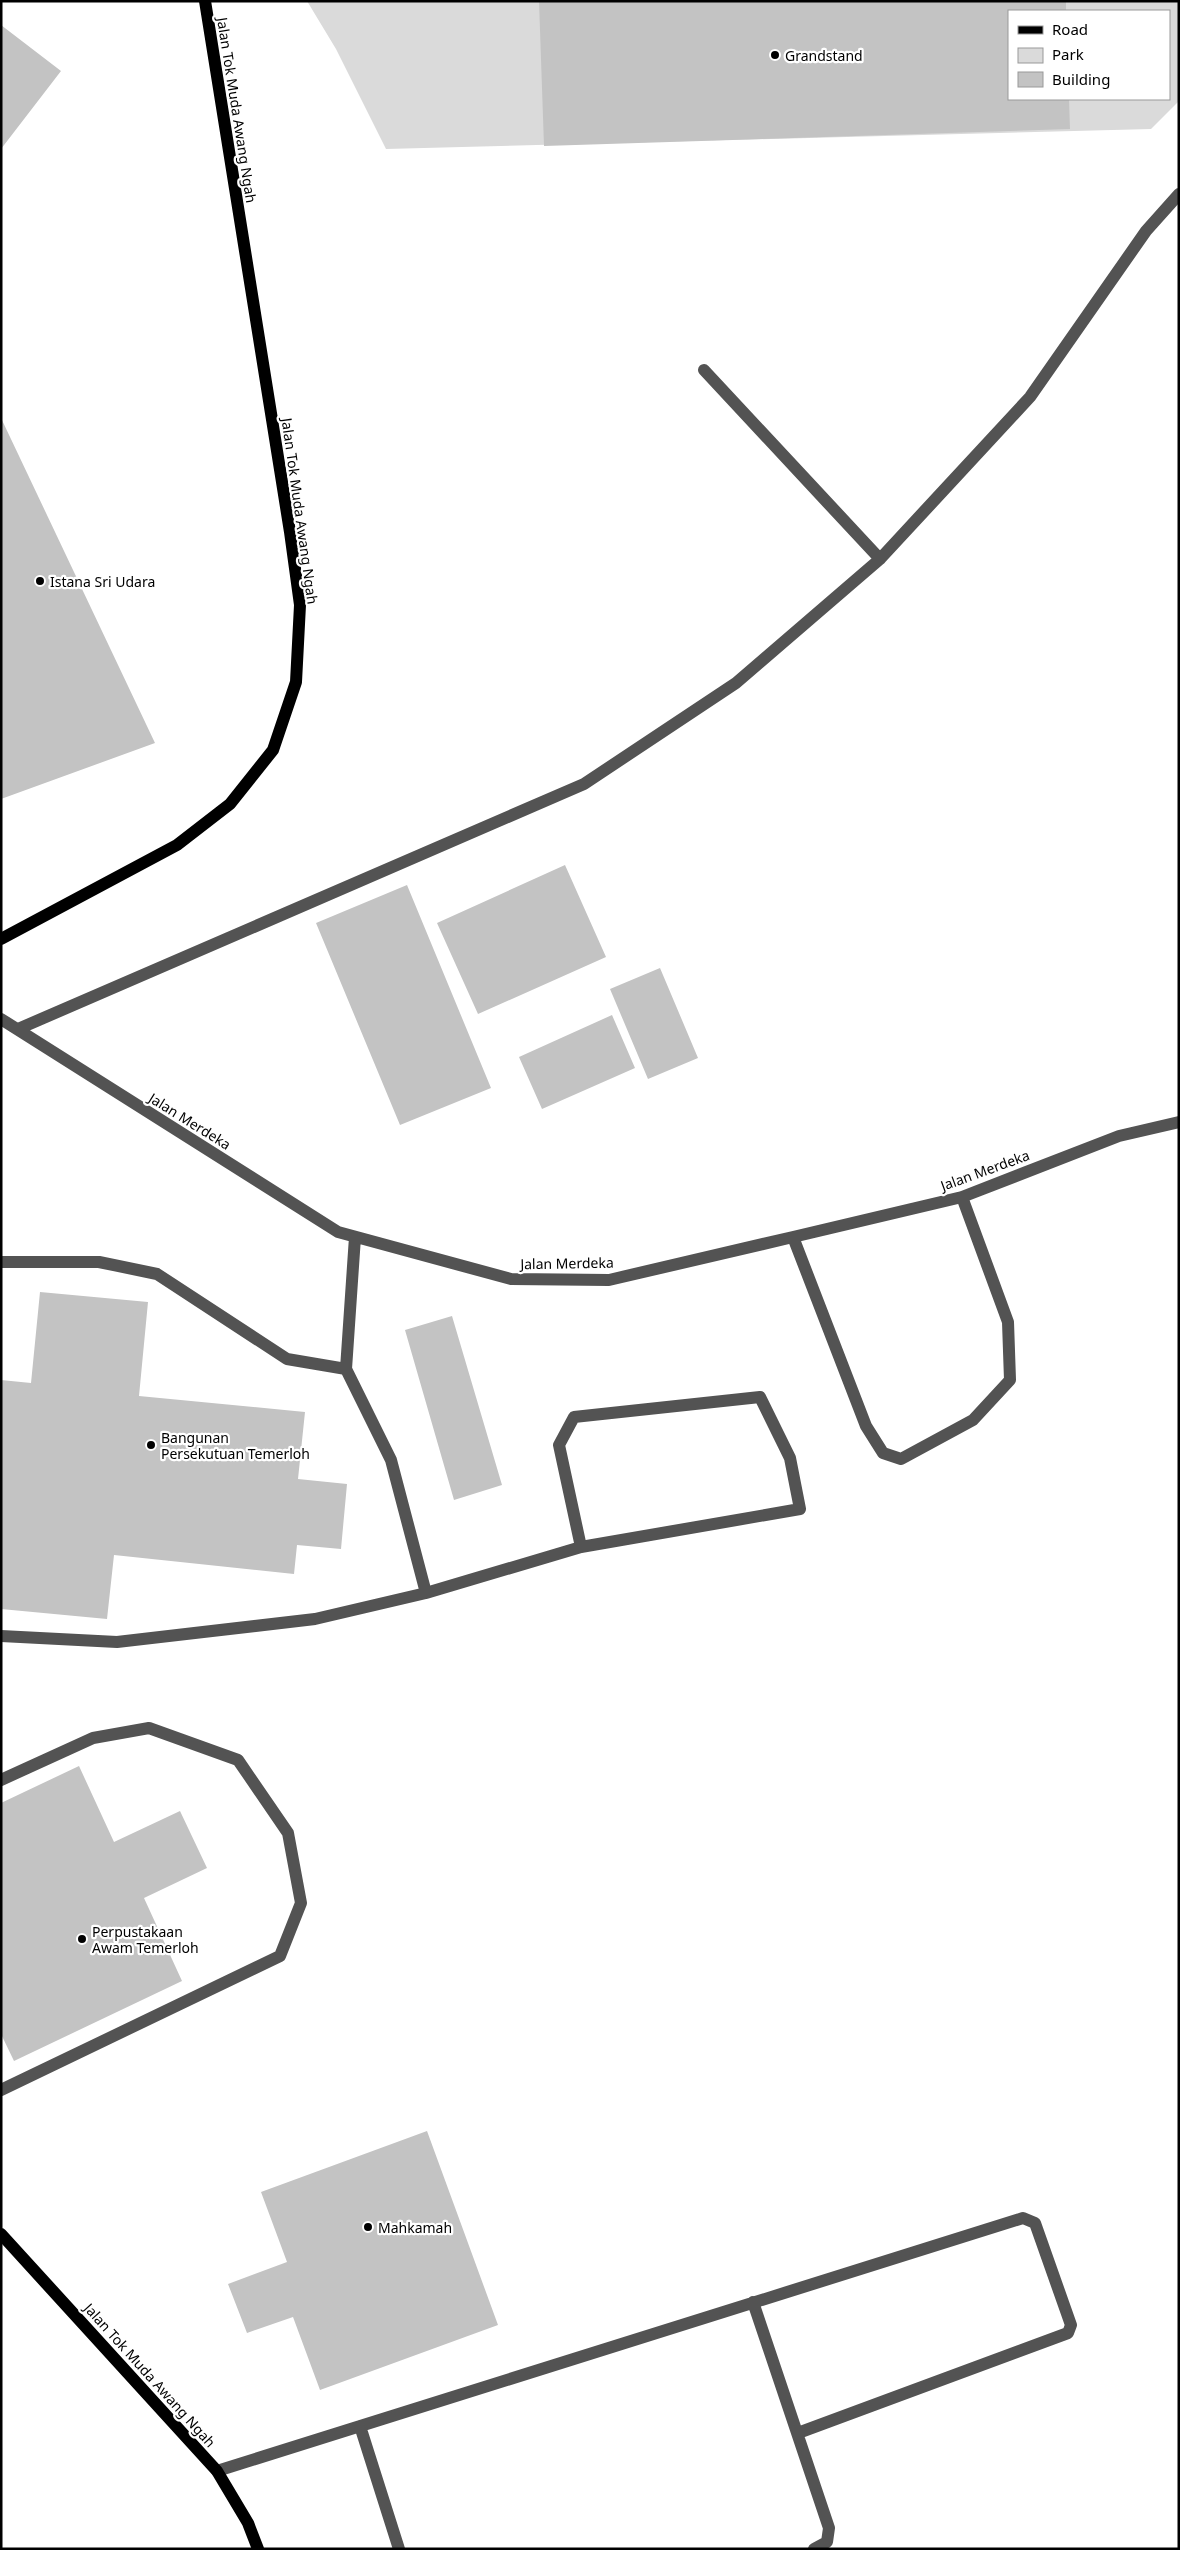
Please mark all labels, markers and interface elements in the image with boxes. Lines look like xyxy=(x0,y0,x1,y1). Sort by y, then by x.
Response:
legend xyxy=(1008,10,1170,100)
street label: Jalan Tok Muda Awang Ngah xyxy=(213,14,261,204)
text: Road xyxy=(1052,19,1088,39)
text: Park xyxy=(1052,44,1084,64)
place label: Grandstand xyxy=(785,46,863,65)
marker: Grandstand xyxy=(769,49,781,61)
text: Building xyxy=(1052,69,1110,89)
street label: Jalan Tok Muda Awang Ngah xyxy=(277,415,322,605)
place label: Istana Sri Udara xyxy=(50,572,155,591)
marker: Istana Sri Udara xyxy=(34,575,46,587)
street label: Jalan Merdeka xyxy=(144,1087,235,1154)
street label: Jalan Merdeka xyxy=(936,1145,1032,1196)
street label: Jalan Merdeka xyxy=(518,1253,614,1273)
place label: Bangunan Persekutuan Temerloh xyxy=(161,1428,310,1463)
marker: Bangunan Persekutuan Temerloh xyxy=(145,1439,157,1451)
place label: Perpustakaan Awam Temerloh xyxy=(92,1922,199,1957)
marker: Perpustakaan Awam Temerloh xyxy=(76,1933,88,1945)
place label: Mahkamah xyxy=(378,2218,452,2237)
marker: Mahkamah xyxy=(362,2221,374,2233)
street label: Jalan Tok Muda Awang Ngah xyxy=(79,2297,220,2451)

